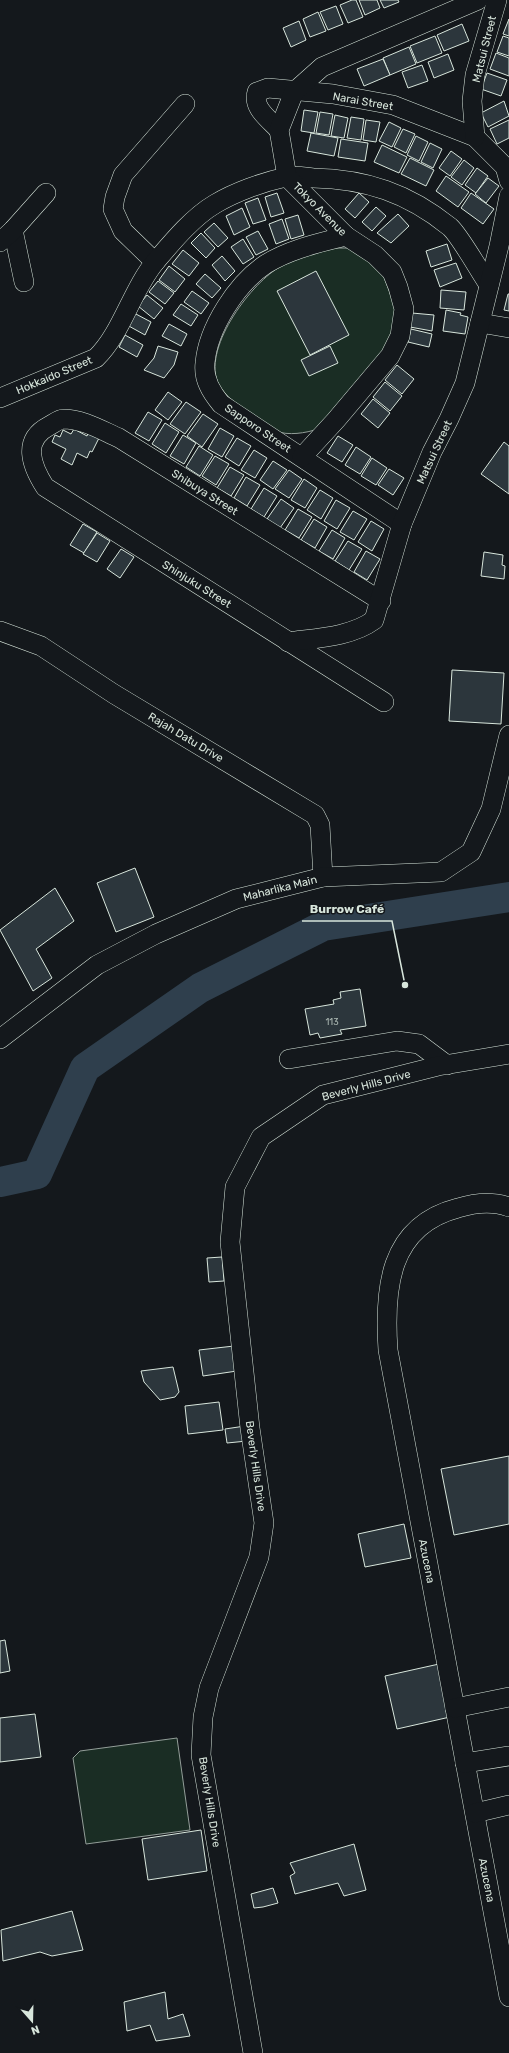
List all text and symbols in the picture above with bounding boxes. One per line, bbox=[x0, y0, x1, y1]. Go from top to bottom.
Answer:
street label: Matsui Street bbox=[470, 14, 499, 84]
street label: Narai Street bbox=[332, 90, 395, 113]
street label: Tokyo Avenue bbox=[290, 180, 349, 239]
street label: Hokkaido Street bbox=[14, 353, 95, 397]
street label: Sapporo Street bbox=[222, 401, 294, 456]
street label: Matsui Street bbox=[414, 418, 455, 486]
street label: Shibuya Street bbox=[169, 467, 241, 518]
street label: Shinjuku Street bbox=[160, 558, 234, 611]
street label: Rajah Datu Drive bbox=[146, 710, 226, 765]
street label: Maharlika Main bbox=[242, 873, 318, 904]
callout: Burrow Café bbox=[302, 897, 392, 921]
text: Burrow Café bbox=[310, 902, 384, 916]
house number: 113 bbox=[325, 1017, 339, 1027]
street label: Beverly Hills Drive bbox=[320, 1067, 412, 1104]
street label: Beverly Hills Drive bbox=[243, 1420, 268, 1512]
street label: Azucena bbox=[416, 1538, 437, 1584]
street label: Beverly Hills Drive bbox=[196, 1756, 223, 1848]
street label: Azucena bbox=[476, 1857, 497, 1903]
north arrow bbox=[12, 2001, 52, 2041]
text: N bbox=[29, 2022, 41, 2037]

